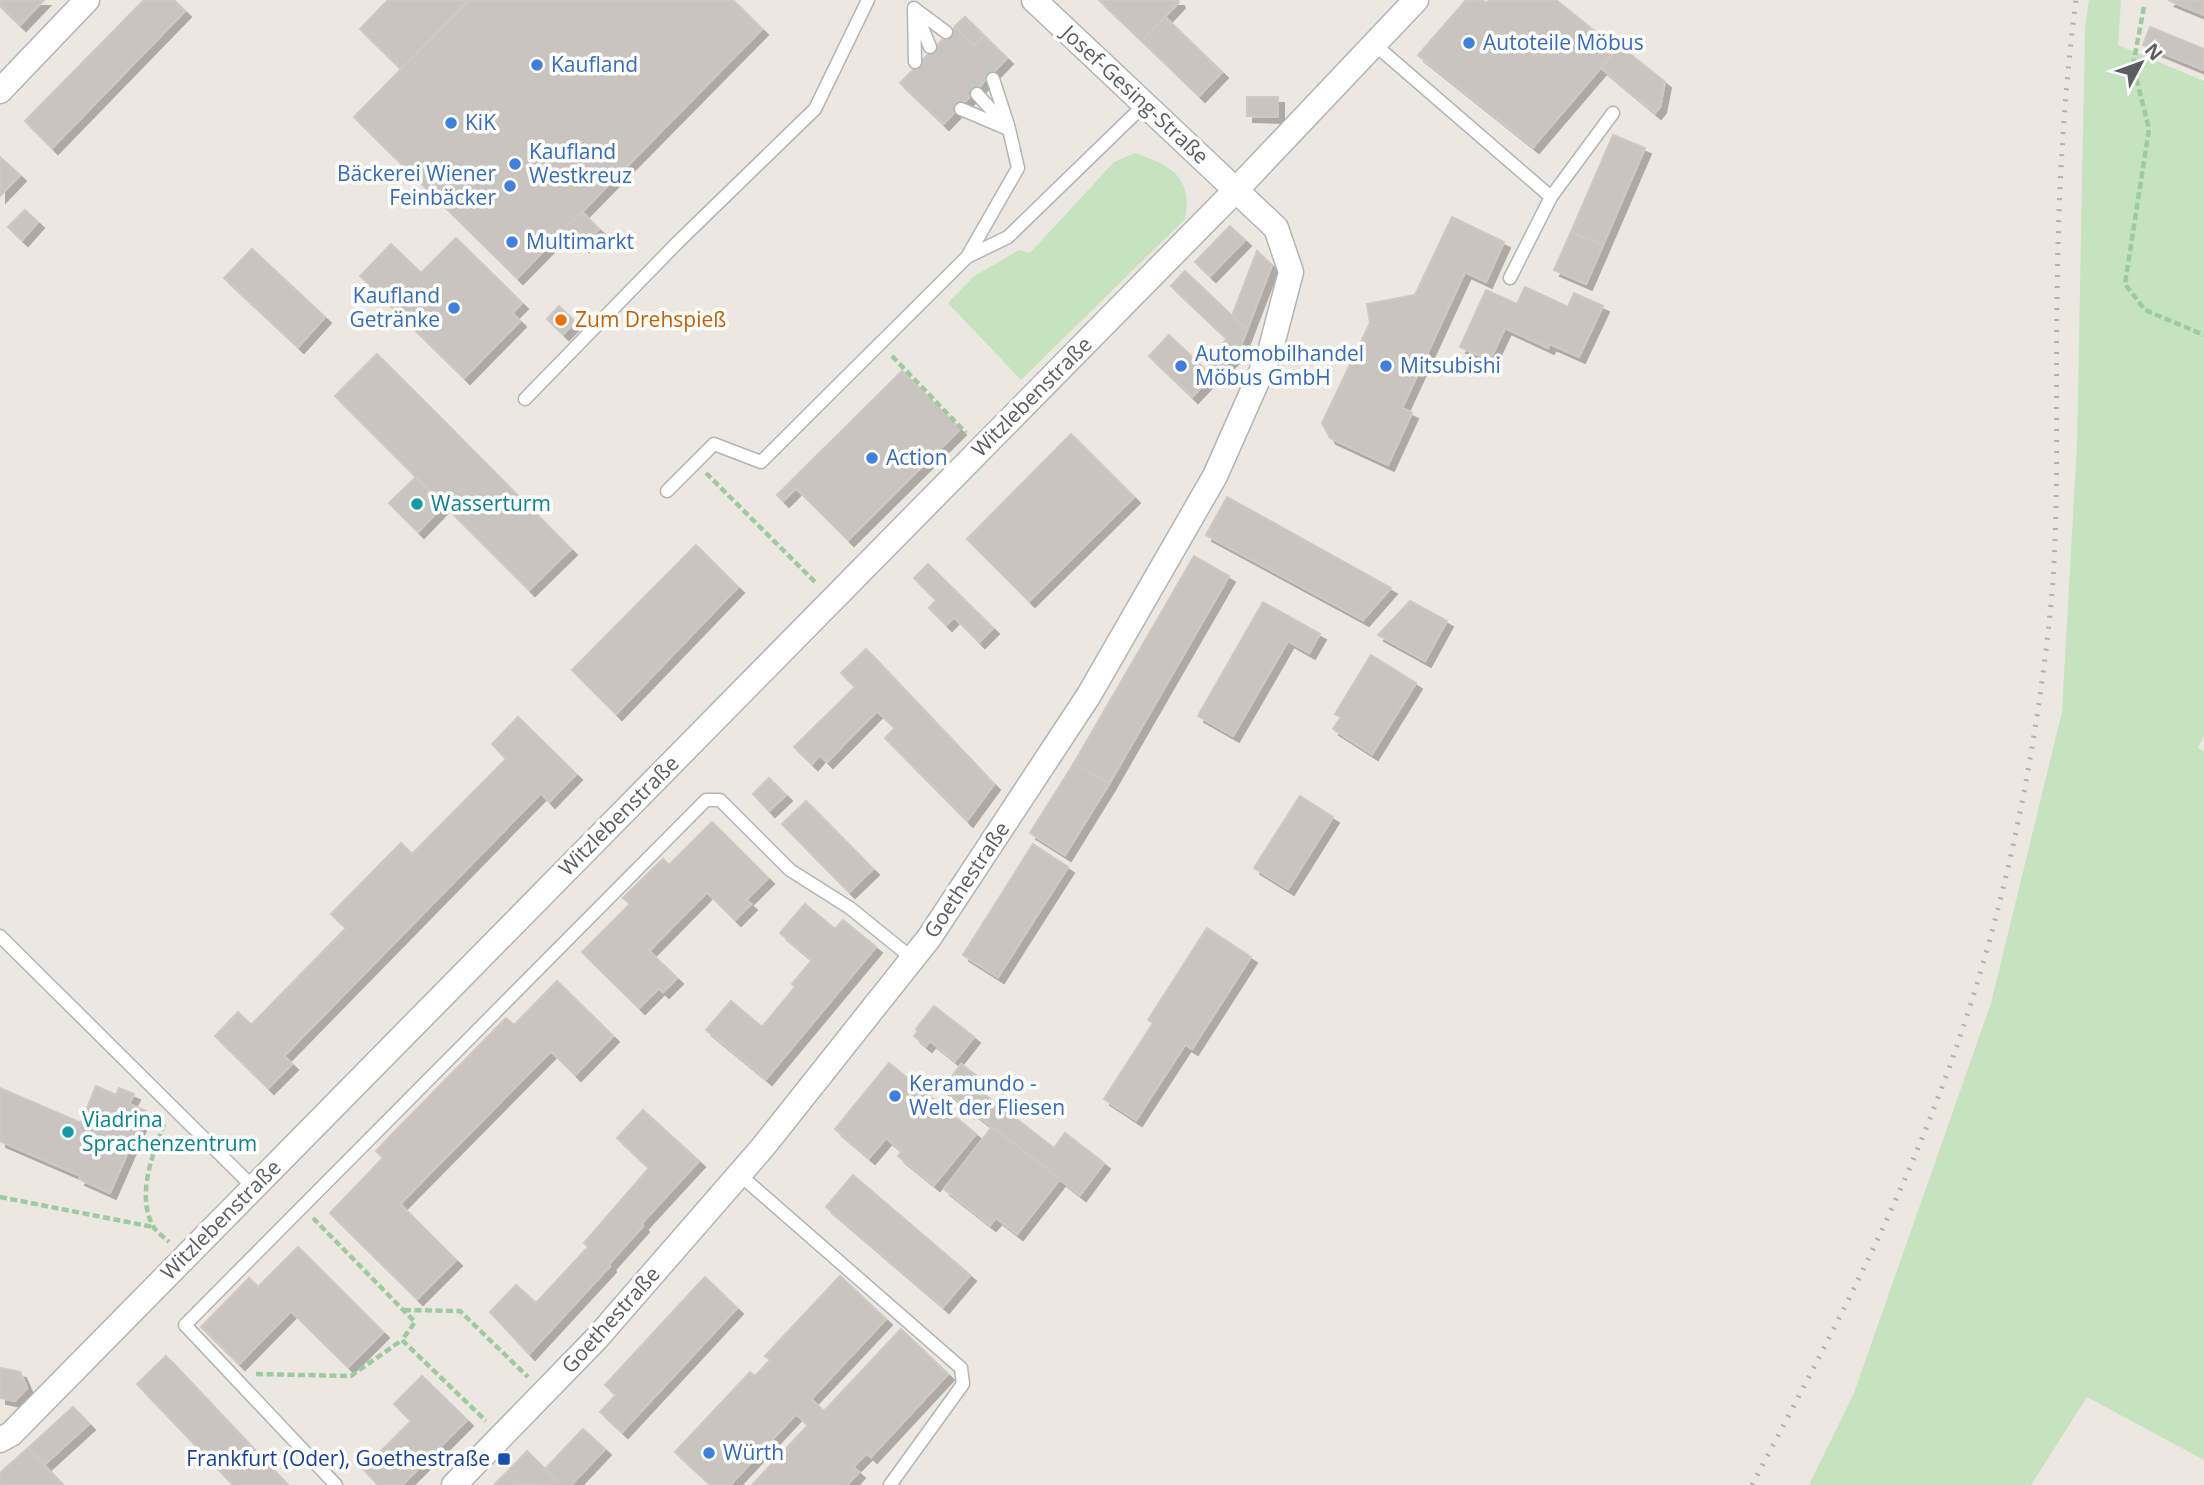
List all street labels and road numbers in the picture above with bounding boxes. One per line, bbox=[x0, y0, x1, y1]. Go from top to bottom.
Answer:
street label: Josef-Gesing-Straße bbox=[1055, 17, 1215, 170]
street label: Witzlebenstraße bbox=[965, 330, 1097, 462]
street label: Witzlebenstraße bbox=[552, 749, 684, 881]
street label: Goethestraße bbox=[917, 816, 1015, 943]
street label: Witzlebenstraße bbox=[154, 1153, 286, 1285]
street label: Goethestraße bbox=[555, 1260, 666, 1379]

